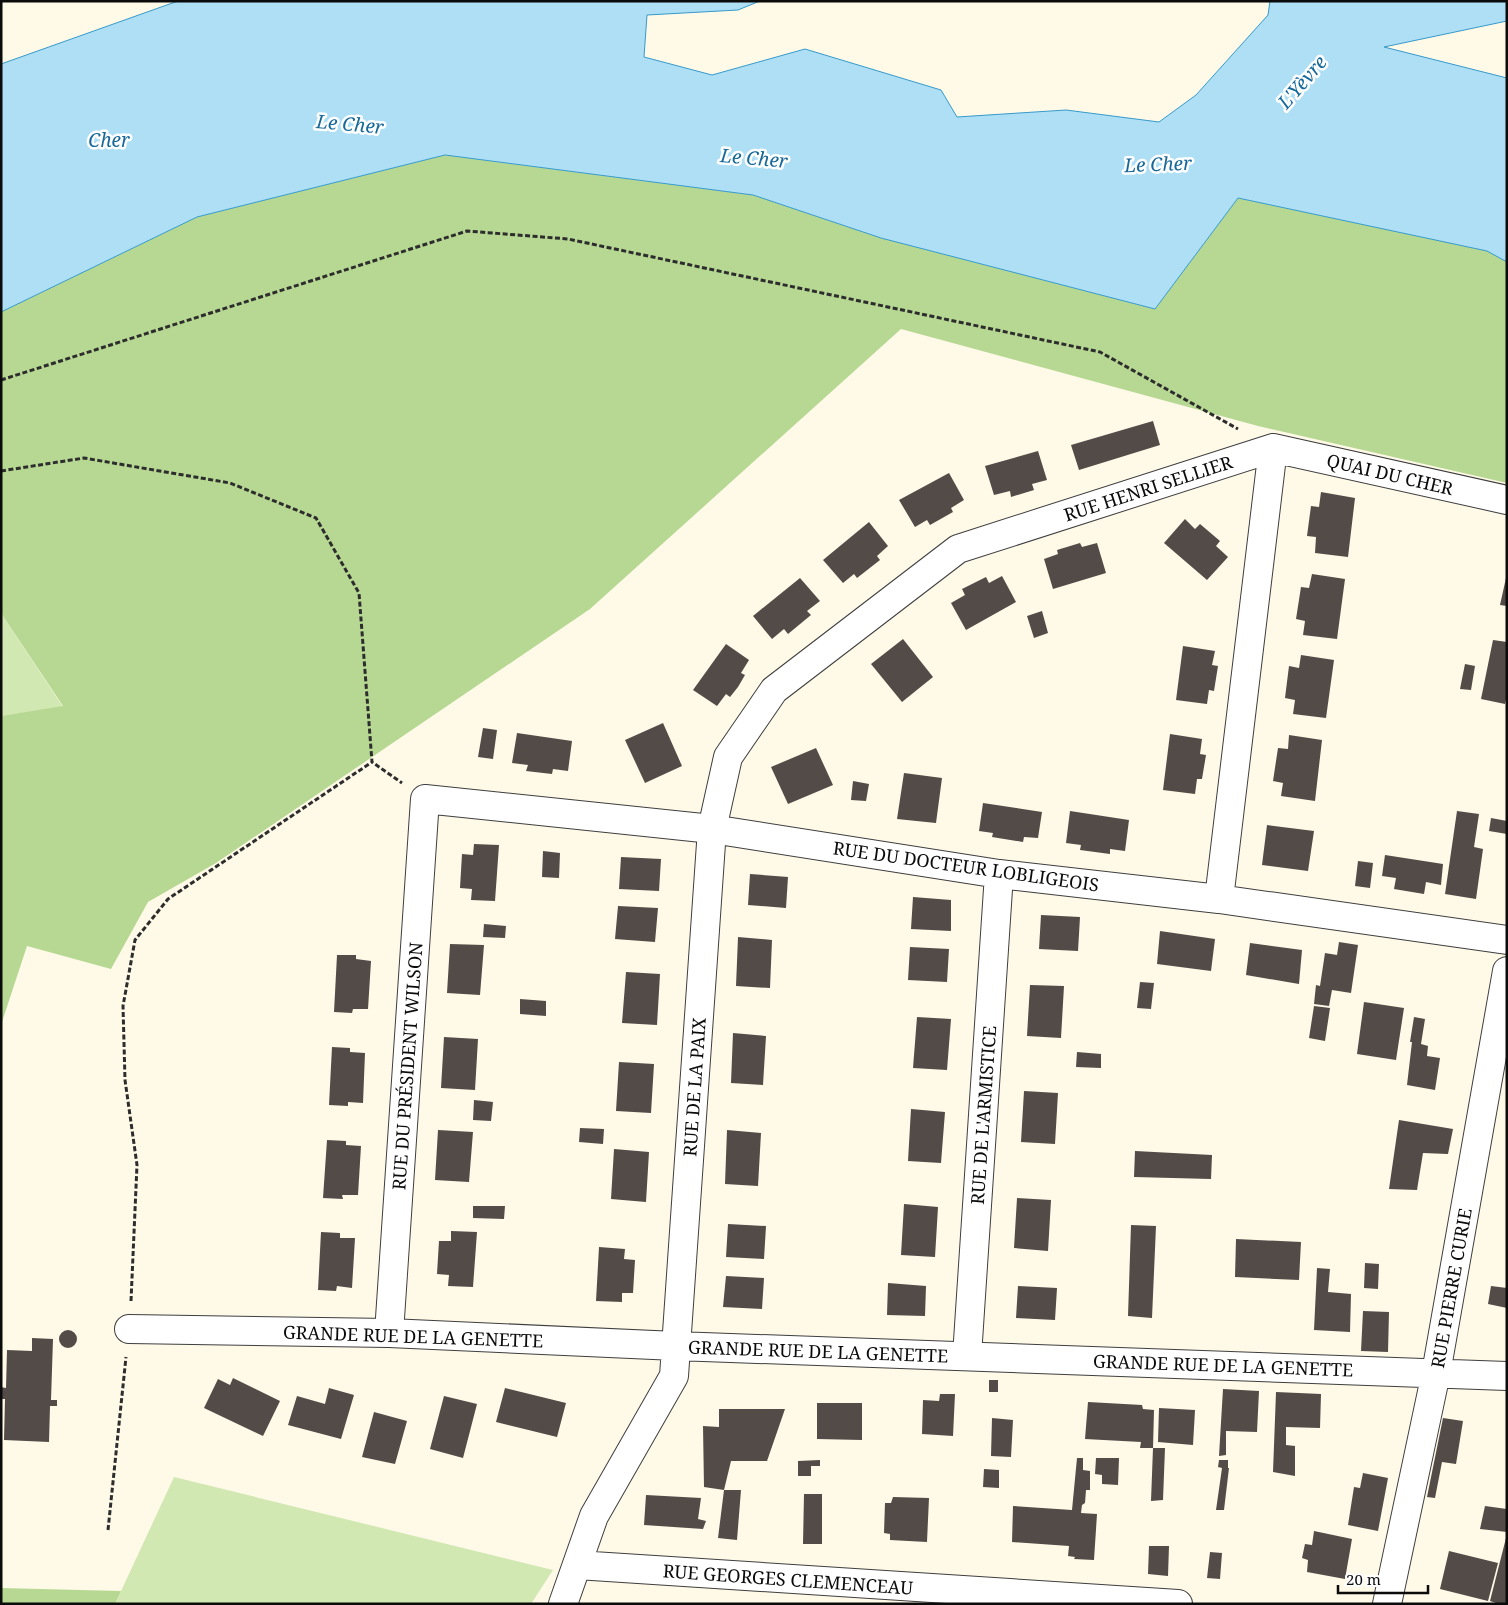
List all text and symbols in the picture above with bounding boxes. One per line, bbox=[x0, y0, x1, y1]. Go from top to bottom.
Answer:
water label: L'Yèvre bbox=[1271, 50, 1332, 115]
water label: Le Cher bbox=[314, 108, 385, 140]
water label: Cher bbox=[88, 127, 130, 153]
water label: Le Cher bbox=[718, 142, 789, 174]
water label: Le Cher bbox=[1123, 150, 1192, 178]
street label: QUAI DU CHER bbox=[1324, 448, 1456, 500]
street label: RUE HENRI SELLIER bbox=[1061, 449, 1235, 527]
street label: RUE DU DOCTEUR LOBLIGEOIS bbox=[832, 835, 1100, 897]
street label: RUE DU PRÉSIDENT WILSON bbox=[386, 941, 428, 1191]
street label: RUE DE LA PAIX bbox=[677, 1017, 711, 1157]
street label: RUE DE L'ARMISTICE bbox=[965, 1025, 1001, 1205]
street label: RUE PIERRE CURIE bbox=[1425, 1206, 1477, 1370]
street label: GRANDE RUE DE LA GENETTE bbox=[282, 1319, 544, 1353]
street label: GRANDE RUE DE LA GENETTE bbox=[687, 1334, 949, 1368]
street label: GRANDE RUE DE LA GENETTE bbox=[1092, 1348, 1354, 1382]
street label: RUE GEORGES CLEMENCEAU bbox=[662, 1558, 914, 1600]
scale bar bbox=[1338, 1562, 1428, 1594]
text: 20 m bbox=[1346, 1569, 1381, 1589]

